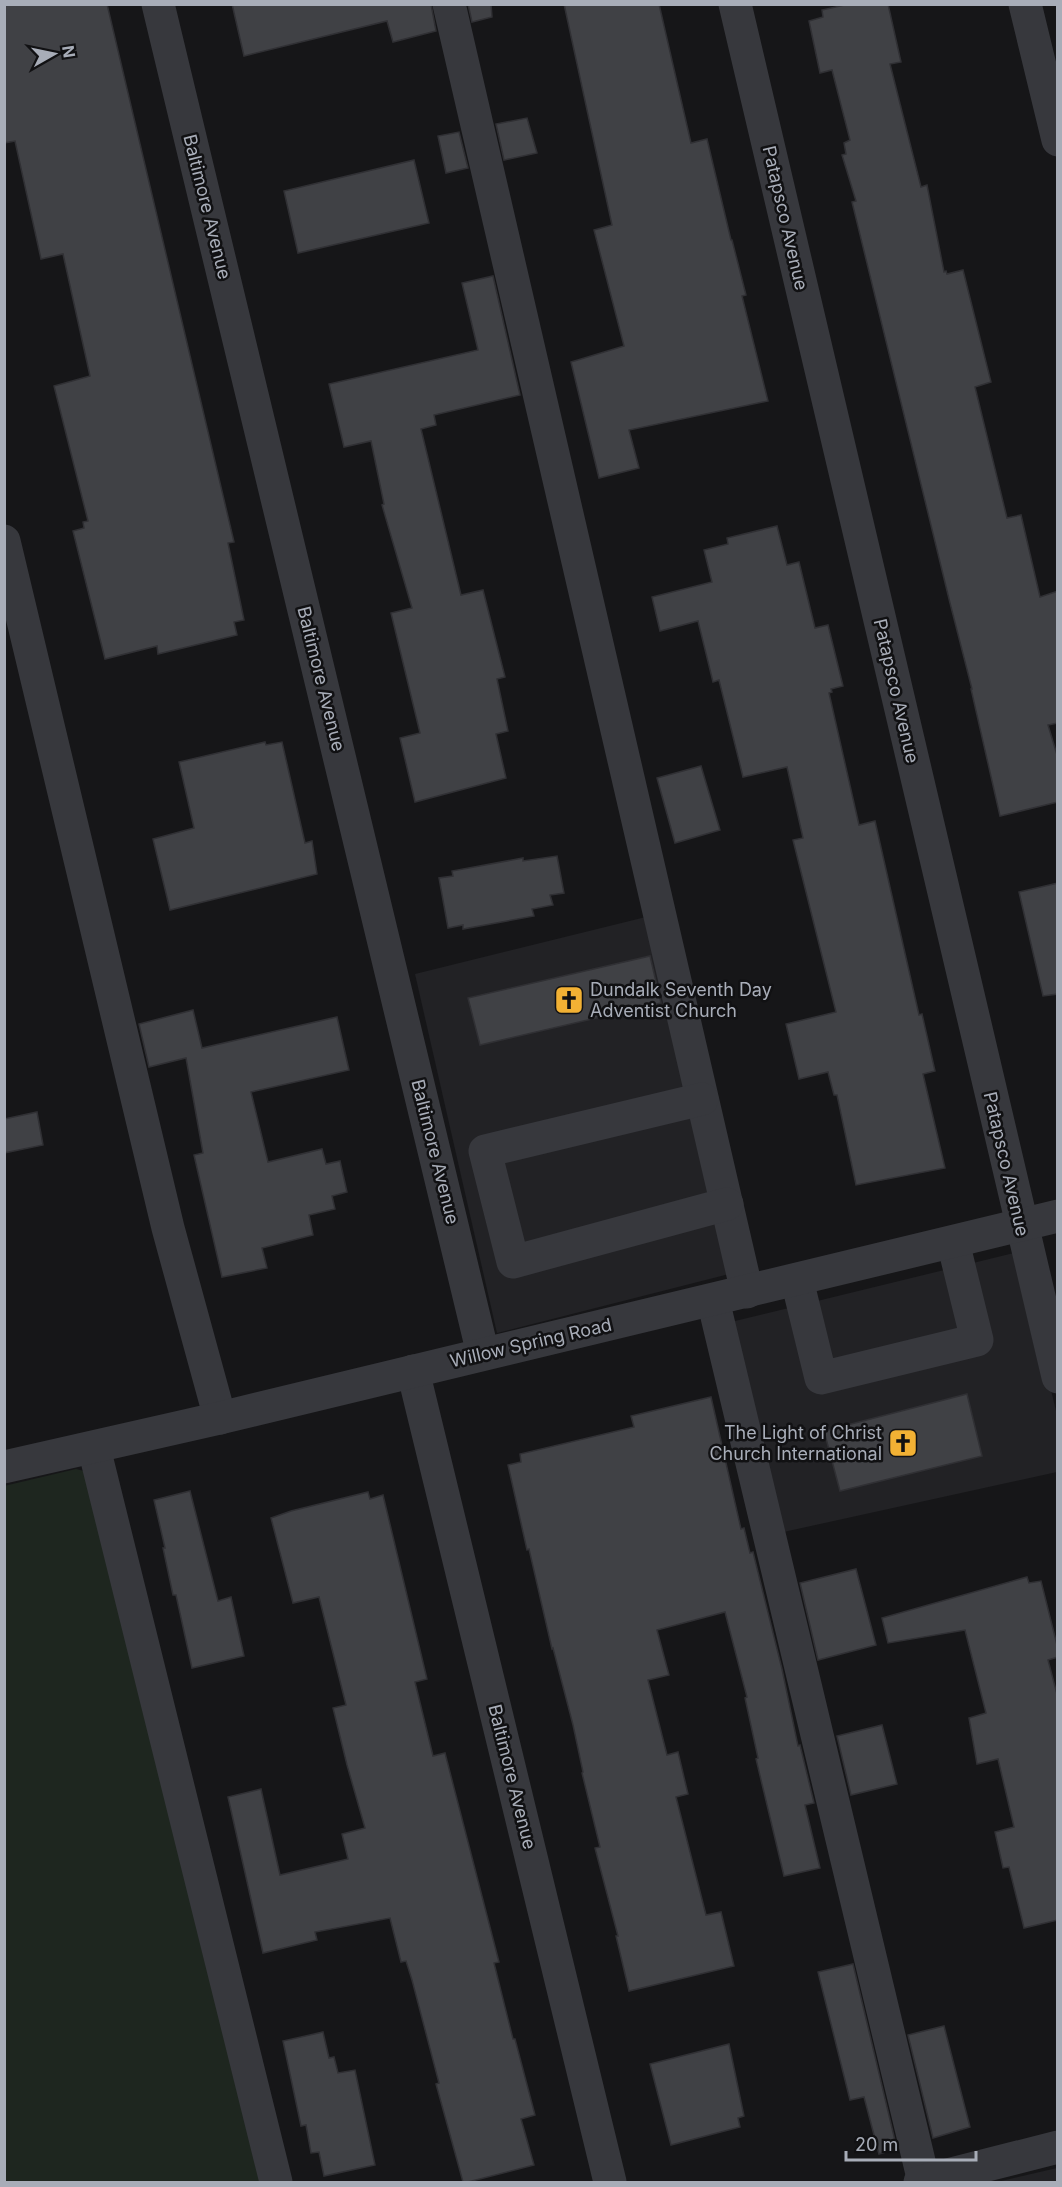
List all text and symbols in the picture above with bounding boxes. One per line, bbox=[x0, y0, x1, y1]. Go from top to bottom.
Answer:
north arrow bbox=[24, 24, 84, 84]
text: N bbox=[58, 44, 80, 59]
street label: Baltimore Avenue bbox=[179, 132, 236, 282]
street label: Patapsco Avenue bbox=[759, 144, 812, 292]
street label: Baltimore Avenue bbox=[293, 604, 350, 754]
street label: Patapsco Avenue bbox=[870, 617, 923, 765]
place label: Dundalk Seventh Day Adventist Church bbox=[590, 979, 772, 1021]
church icon: Dundalk Seventh Day Adventist Church bbox=[553, 984, 585, 1016]
street label: Baltimore Avenue bbox=[407, 1077, 464, 1227]
street label: Patapsco Avenue bbox=[980, 1090, 1033, 1238]
street label: Willow Spring Road bbox=[448, 1314, 614, 1371]
place label: The Light of Christ Church International bbox=[709, 1422, 882, 1464]
church icon: The Light of Christ Church International bbox=[887, 1427, 919, 1459]
street label: Baltimore Avenue bbox=[484, 1702, 541, 1852]
scale bar bbox=[846, 2124, 976, 2162]
text: 20 m bbox=[855, 2134, 898, 2155]

